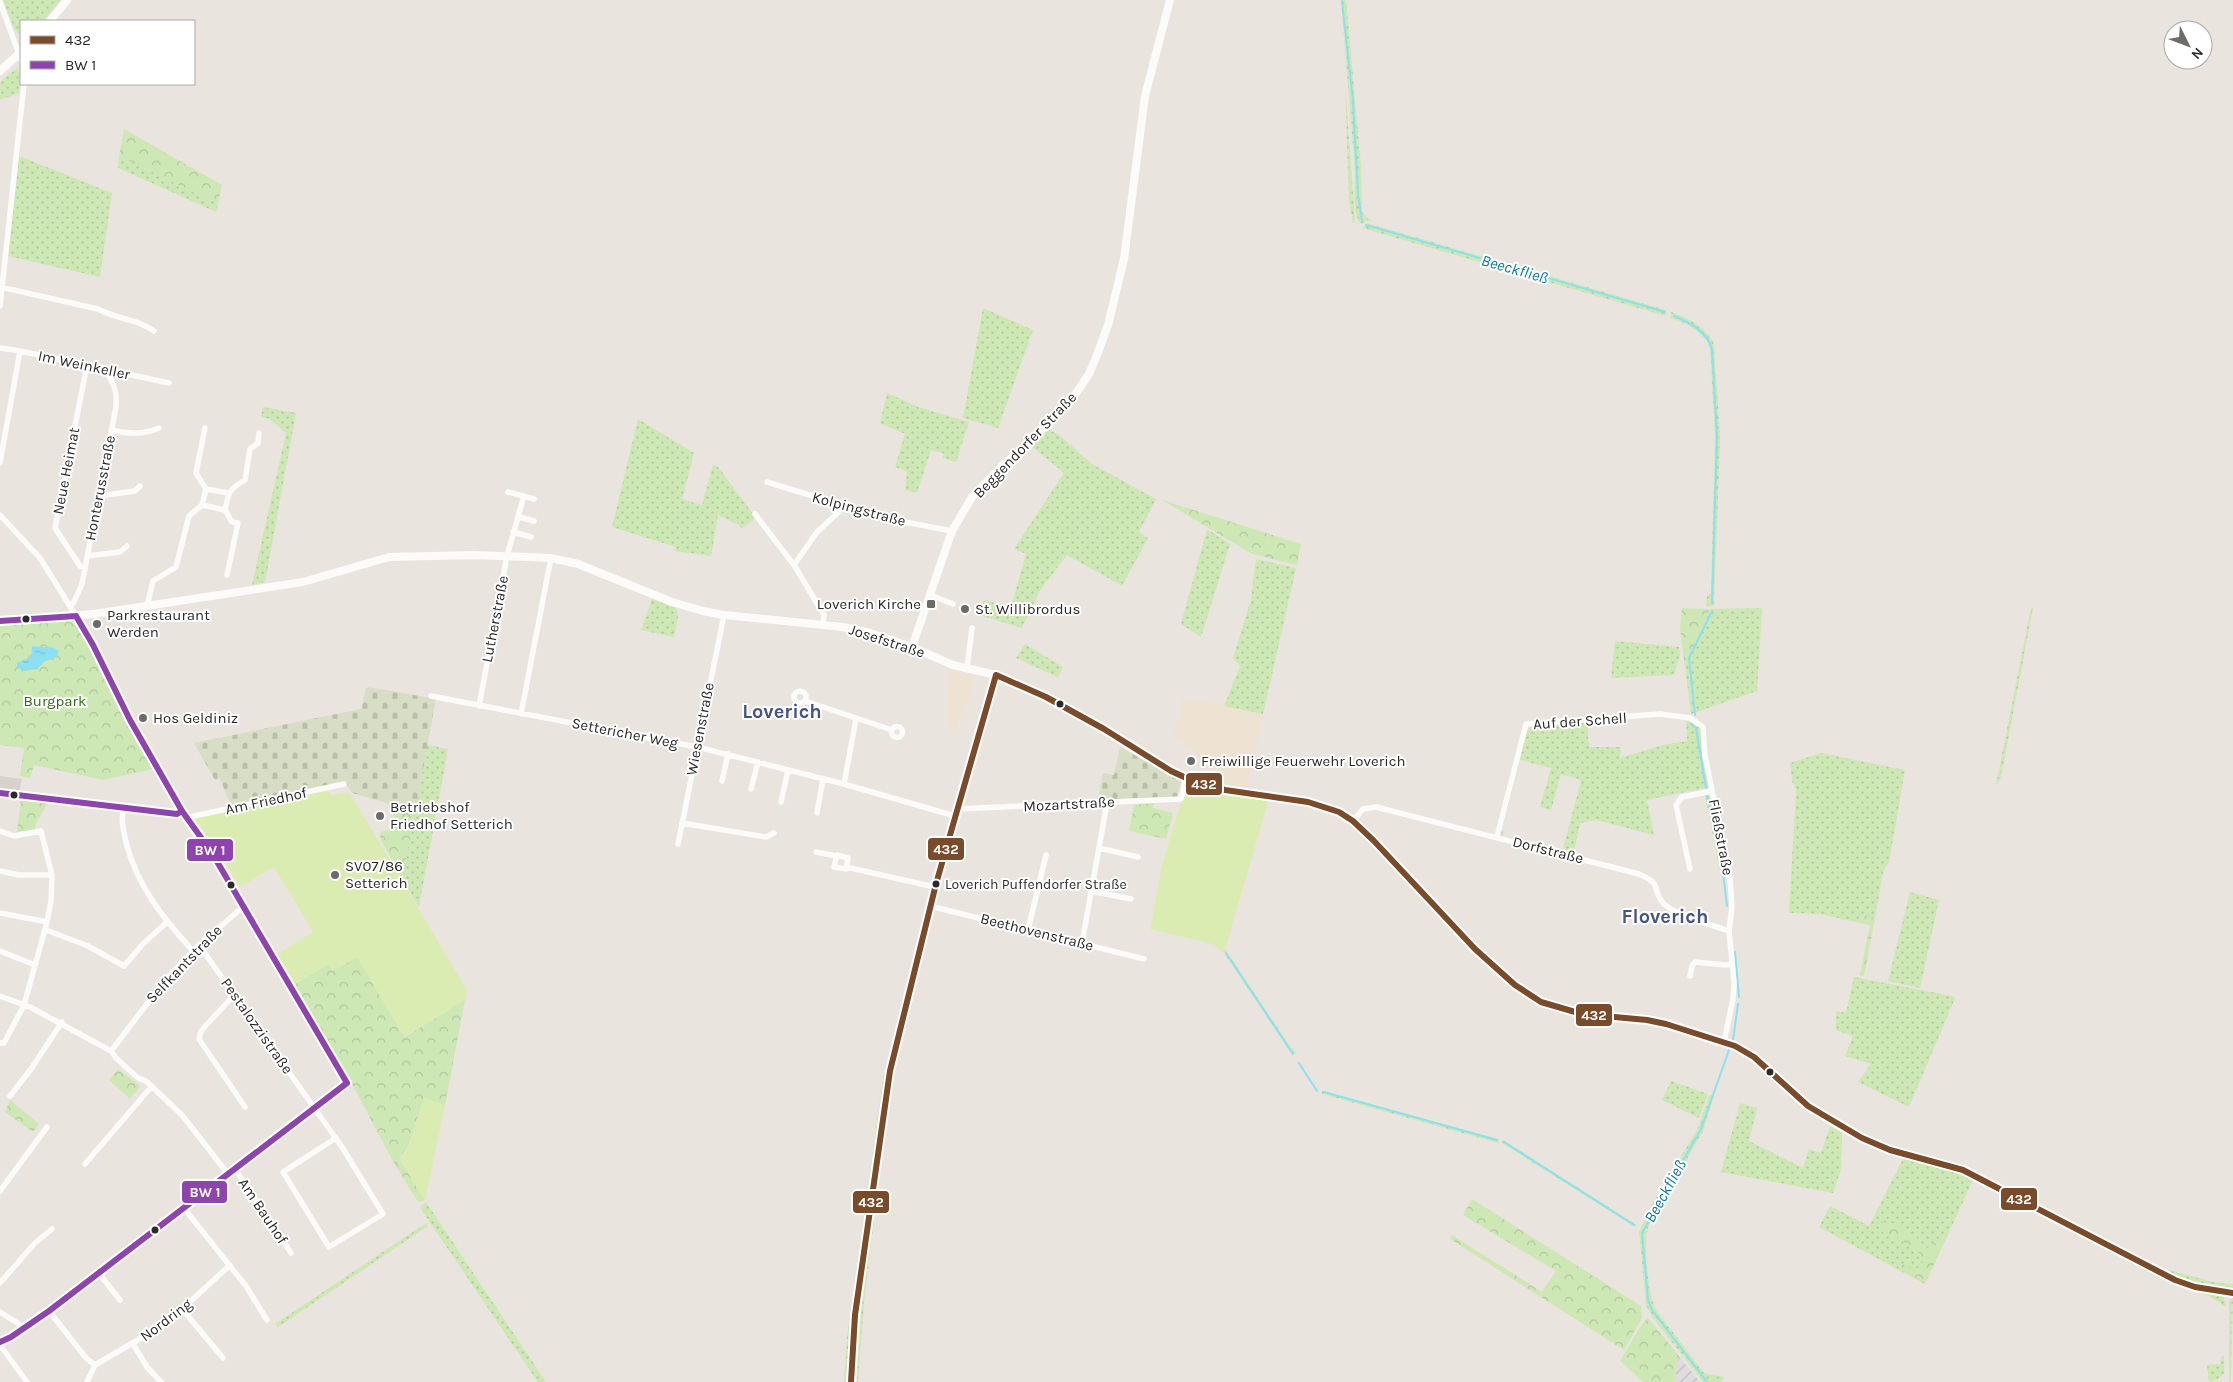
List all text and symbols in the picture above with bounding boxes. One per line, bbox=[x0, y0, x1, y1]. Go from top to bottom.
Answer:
legend bbox=[20, 20, 195, 85]
north arrow bbox=[2163, 20, 2213, 70]
text: 432 bbox=[65, 31, 91, 49]
text: N bbox=[2188, 44, 2207, 63]
text: BW 1 bbox=[65, 56, 96, 74]
water label: Beeckfließ bbox=[1479, 250, 1551, 288]
street label: Im Weinkeller bbox=[36, 346, 132, 384]
street label: Beggendorfer Straße bbox=[970, 388, 1080, 502]
street label: Neue Heimat bbox=[49, 426, 83, 516]
street label: Honterusstraße bbox=[81, 434, 119, 542]
street label: Kolpingstraße bbox=[810, 488, 908, 530]
street label: Lutherstraße bbox=[478, 574, 512, 664]
place label: Loverich Kirche bbox=[817, 595, 921, 613]
marker: Loverich Kirche bbox=[925, 598, 937, 610]
place label: St. Willibrordus bbox=[975, 600, 1080, 618]
marker: St. Willibrordus bbox=[959, 603, 971, 615]
place label: Parkrestaurant Werden bbox=[107, 606, 210, 641]
unlabelled marker bbox=[21, 614, 31, 624]
marker: Parkrestaurant Werden bbox=[91, 618, 103, 630]
street label: Josefstraße bbox=[847, 620, 927, 662]
street label: Wiesenstraße bbox=[682, 681, 718, 777]
park label: Burgpark bbox=[24, 692, 86, 710]
unlabelled marker bbox=[1055, 699, 1065, 709]
district label: Loverich bbox=[742, 700, 822, 723]
place label: Hos Geldiniz bbox=[153, 709, 238, 727]
street label: Auf der Schell bbox=[1533, 709, 1627, 733]
marker: Hos Geldiniz bbox=[137, 712, 149, 724]
street label: Settericher Weg bbox=[570, 714, 680, 752]
place label: Freiwillige Feuerwehr Loverich bbox=[1201, 752, 1406, 770]
marker: Freiwillige Feuerwehr Loverich bbox=[1185, 755, 1197, 767]
line badge: 432 bbox=[1185, 772, 1223, 796]
text: 432 bbox=[1191, 776, 1217, 793]
street label: Am Friedhof bbox=[224, 783, 309, 818]
unlabelled marker bbox=[9, 790, 19, 800]
street label: Mozartstraße bbox=[1023, 793, 1115, 815]
street label: Fließstraße bbox=[1705, 797, 1737, 877]
place label: Betriebshof Friedhof Setterich bbox=[390, 798, 513, 833]
marker: Betriebshof Friedhof Setterich bbox=[374, 810, 386, 822]
street label: Dorfstraße bbox=[1511, 833, 1585, 867]
line badge: 432 bbox=[927, 837, 965, 861]
line badge: BW 1 bbox=[186, 838, 234, 862]
text: 432 bbox=[933, 841, 959, 858]
text: BW 1 bbox=[195, 842, 225, 859]
place label: SV07/86 Setterich bbox=[345, 857, 407, 892]
marker: SV07/86 Setterich bbox=[329, 869, 341, 881]
place label: Loverich Puffendorfer Straße bbox=[945, 876, 1127, 893]
marker: Loverich Puffendorfer Straße bbox=[931, 879, 941, 889]
unlabelled marker bbox=[226, 880, 236, 890]
district label: Floverich bbox=[1622, 905, 1708, 928]
street label: Beethovenstraße bbox=[979, 909, 1095, 955]
street label: Selfkantstraße bbox=[142, 921, 226, 1007]
street label: Pestalozzistraße bbox=[217, 975, 297, 1077]
line badge: 432 bbox=[1575, 1003, 1613, 1027]
text: 432 bbox=[1581, 1007, 1607, 1024]
unlabelled marker bbox=[1765, 1067, 1775, 1077]
water label: Beeckfließ bbox=[1640, 1156, 1690, 1226]
street label: Am Bauhof bbox=[234, 1175, 292, 1248]
line badge: BW 1 bbox=[181, 1180, 228, 1204]
text: BW 1 bbox=[190, 1184, 220, 1201]
line badge: 432 bbox=[2000, 1187, 2038, 1211]
line badge: 432 bbox=[852, 1190, 890, 1214]
text: 432 bbox=[2006, 1191, 2032, 1208]
text: 432 bbox=[858, 1194, 884, 1211]
unlabelled marker bbox=[150, 1225, 160, 1235]
street label: Nordring bbox=[137, 1294, 196, 1345]

